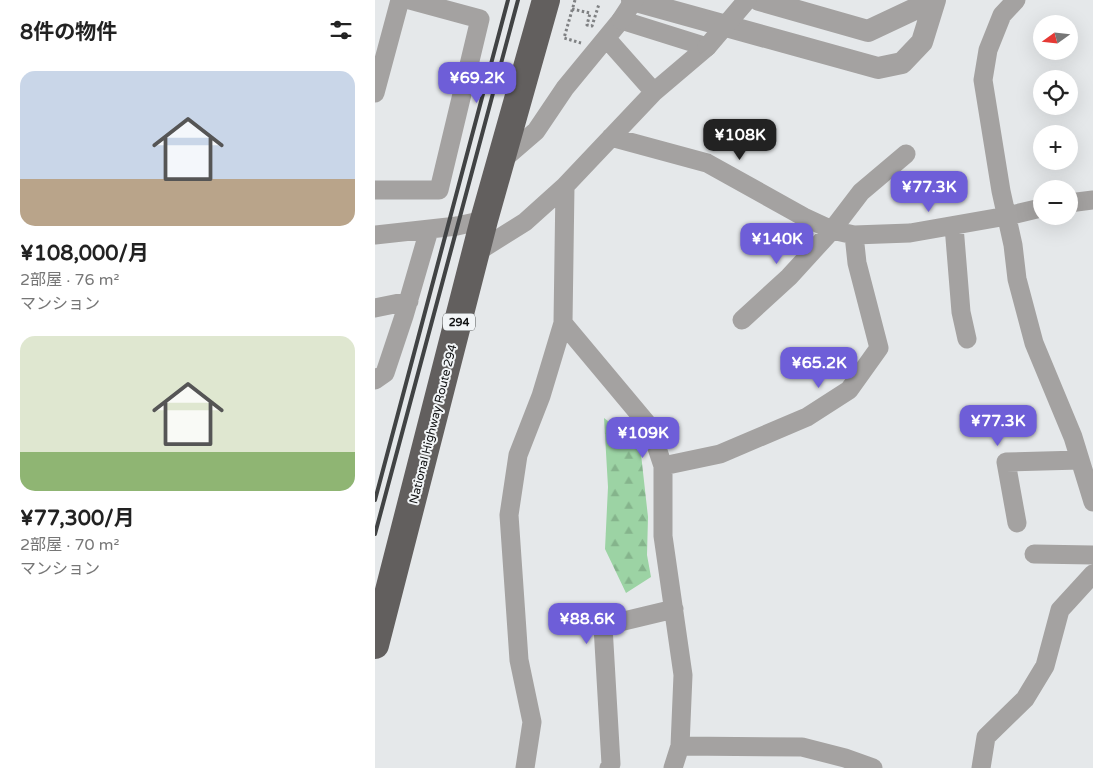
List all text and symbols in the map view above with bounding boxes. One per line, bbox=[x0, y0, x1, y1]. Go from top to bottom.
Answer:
north arrow bbox=[1033, 15, 1077, 60]
map controls bbox=[1033, 15, 1078, 225]
icon: filters bbox=[327, 16, 355, 44]
text: 8件の物件 bbox=[20, 20, 117, 45]
pin: ¥69.2K bbox=[436, 62, 518, 104]
text: ¥69.2K bbox=[449, 68, 505, 88]
button: locate bbox=[1033, 70, 1078, 115]
icon: home bbox=[143, 104, 233, 194]
pin: ¥108K bbox=[705, 119, 775, 161]
text: ¥108K bbox=[714, 125, 766, 145]
button: + bbox=[1033, 125, 1078, 170]
pin: ¥77.3K bbox=[888, 170, 970, 213]
text: ¥77.3K bbox=[902, 177, 956, 197]
button: − bbox=[1033, 180, 1078, 225]
pin: ¥140K bbox=[742, 222, 812, 265]
text: ¥140K bbox=[751, 229, 803, 249]
text: ¥108,000/月 bbox=[20, 241, 149, 266]
text: 2部屋 · 76 m² bbox=[20, 270, 119, 290]
text: マンション bbox=[20, 294, 100, 314]
road number: 294 bbox=[443, 314, 475, 331]
street label: National Highway Route 294 bbox=[406, 342, 460, 505]
pin: ¥65.2K bbox=[778, 346, 860, 389]
text: ¥65.2K bbox=[791, 353, 847, 373]
icon: home bbox=[143, 369, 233, 459]
pin: ¥77.3K bbox=[957, 404, 1039, 447]
text: ¥77.3K bbox=[971, 411, 1025, 431]
pin: ¥109K bbox=[608, 416, 678, 459]
text: ¥109K bbox=[617, 423, 669, 443]
text: ¥77,300/月 bbox=[20, 506, 134, 531]
text: 2部屋 · 70 m² bbox=[20, 535, 119, 555]
text: マンション bbox=[20, 559, 100, 579]
pin: ¥88.6K bbox=[546, 602, 628, 645]
text: ¥88.6K bbox=[559, 609, 615, 629]

